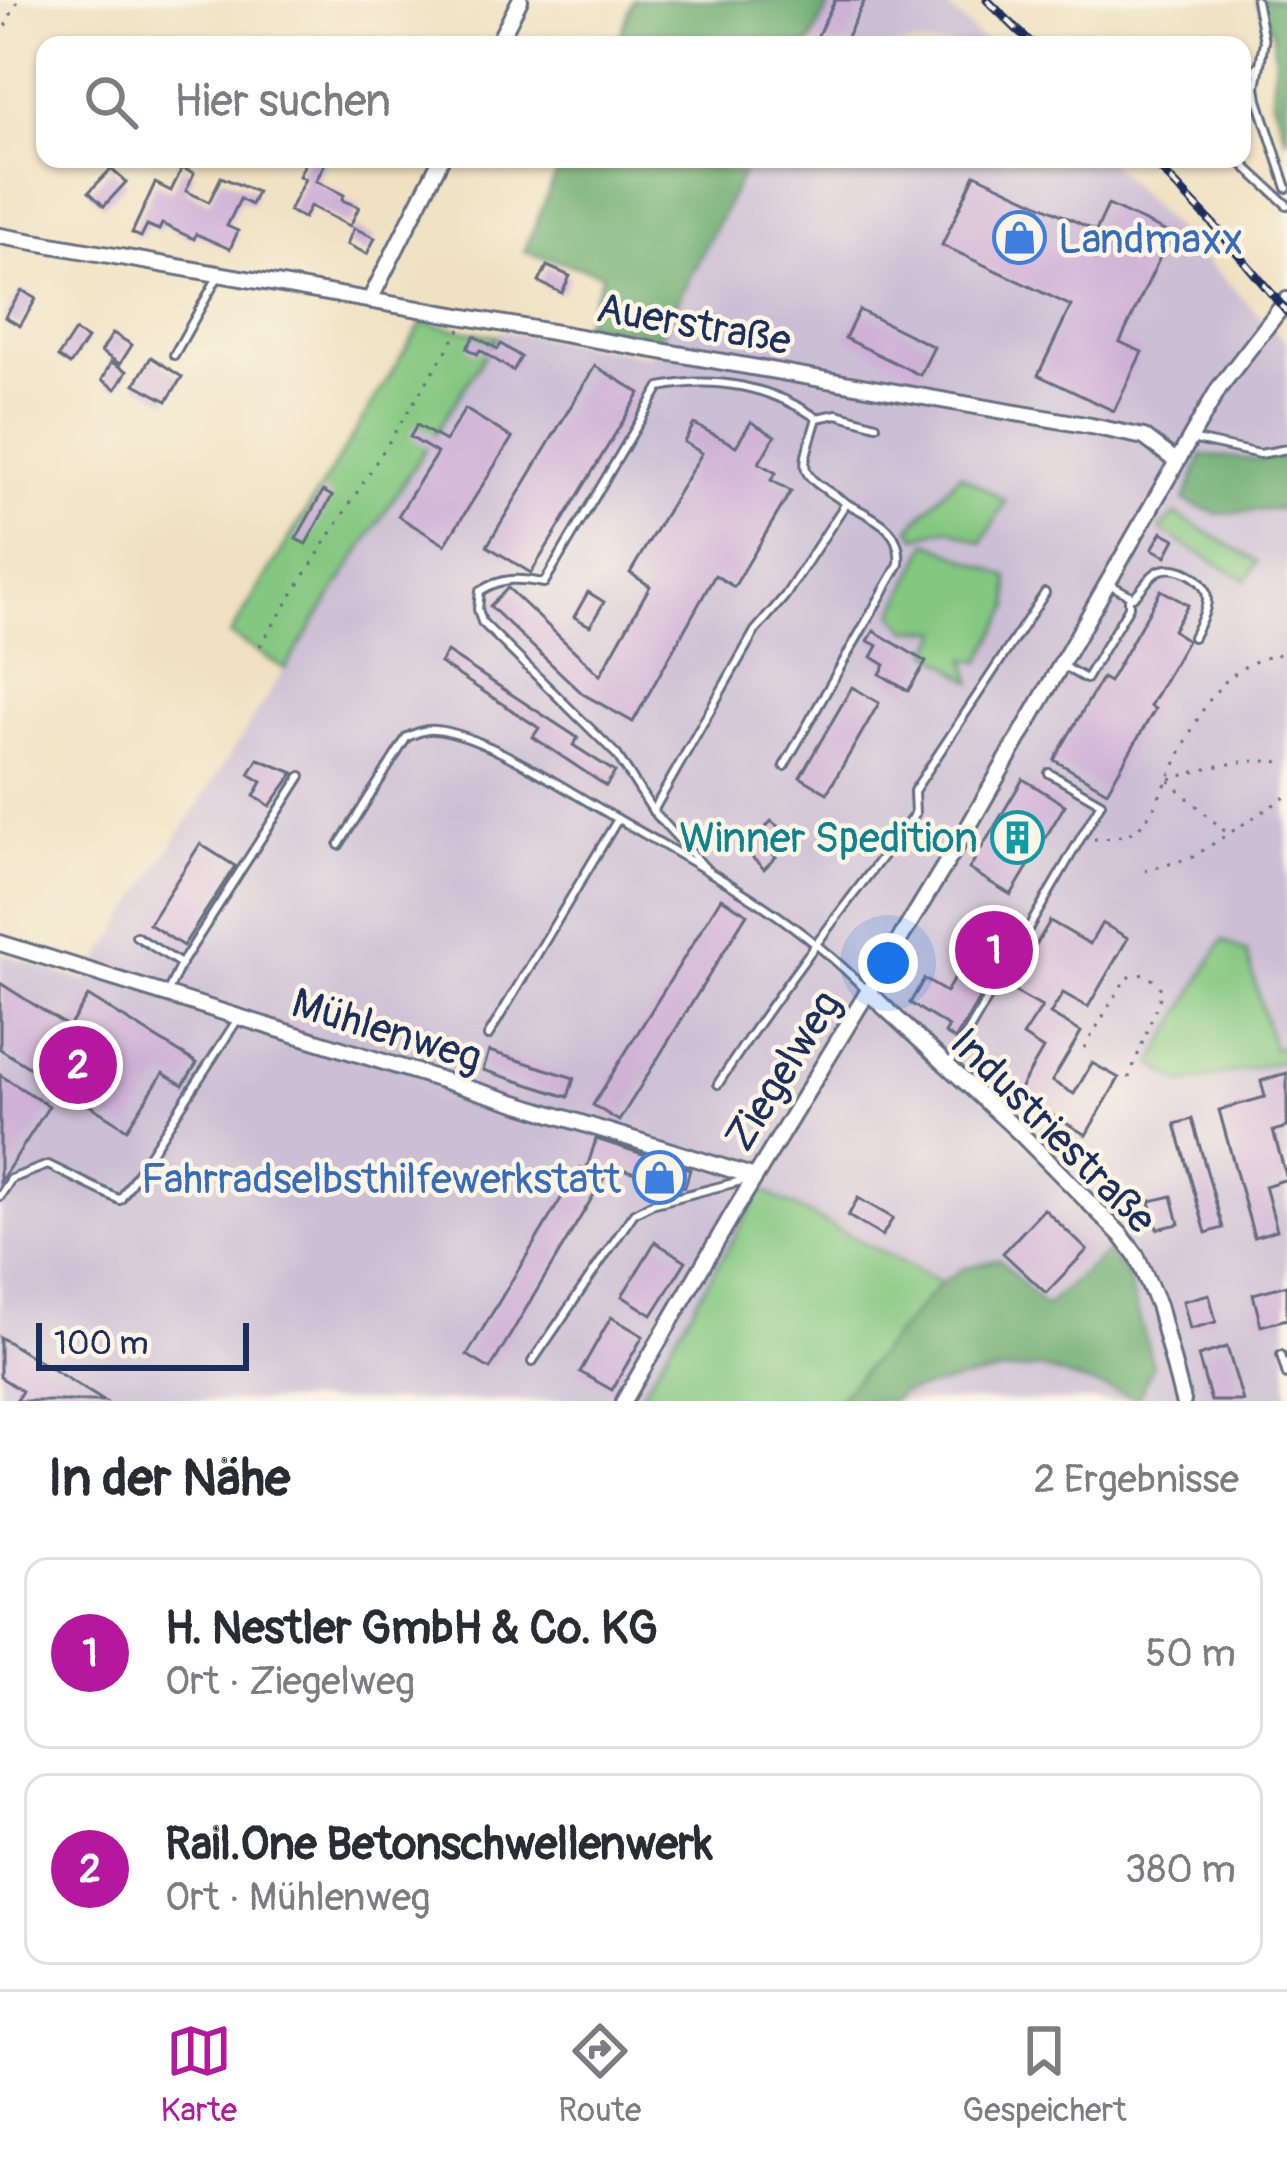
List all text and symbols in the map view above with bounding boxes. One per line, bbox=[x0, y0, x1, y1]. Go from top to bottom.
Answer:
search box bbox=[36, 36, 1251, 168]
icon: search bbox=[78, 69, 144, 135]
text: Hier suchen bbox=[174, 74, 391, 130]
shop icon: Landmaxx bbox=[991, 210, 1047, 266]
place label: Landmaxx bbox=[1058, 214, 1243, 266]
street label: Auerstraße bbox=[593, 282, 795, 368]
building icon: Winner Spedition bbox=[989, 809, 1045, 865]
place label: Winner Spedition bbox=[679, 813, 978, 865]
pin: 1 bbox=[955, 905, 1033, 995]
your location bbox=[858, 933, 918, 993]
street label: Mühlenweg bbox=[285, 977, 488, 1084]
street label: Ziegelweg bbox=[714, 981, 853, 1161]
street label: Industriestraße bbox=[939, 1018, 1167, 1245]
pin: 2 bbox=[39, 1020, 117, 1110]
shop icon: Fahrradselbsthilfewerkstatt bbox=[632, 1150, 688, 1206]
place label: Fahrradselbsthilfewerkstatt bbox=[141, 1154, 621, 1206]
scale bar bbox=[36, 1317, 249, 1370]
text: 100 m bbox=[54, 1323, 148, 1364]
text: In der Nähe bbox=[48, 1447, 290, 1511]
text: 2 Ergebnisse bbox=[1033, 1455, 1239, 1504]
text: H. Nestler GmbH & Co. KG bbox=[165, 1601, 658, 1657]
text: 1 bbox=[82, 1629, 98, 1678]
text: 50 m bbox=[1145, 1629, 1236, 1678]
text: Ort · Ziegelweg bbox=[165, 1657, 415, 1706]
text: Rail.One Betonschwellenwerk bbox=[165, 1817, 713, 1873]
text: 2 bbox=[79, 1845, 101, 1894]
text: 380 m bbox=[1125, 1845, 1236, 1894]
text: Ort · Mühlenweg bbox=[165, 1873, 430, 1922]
tab: Karte bbox=[161, 2018, 237, 2131]
tab: Route bbox=[558, 2018, 641, 2131]
tab: Gespeichert bbox=[962, 2018, 1126, 2131]

